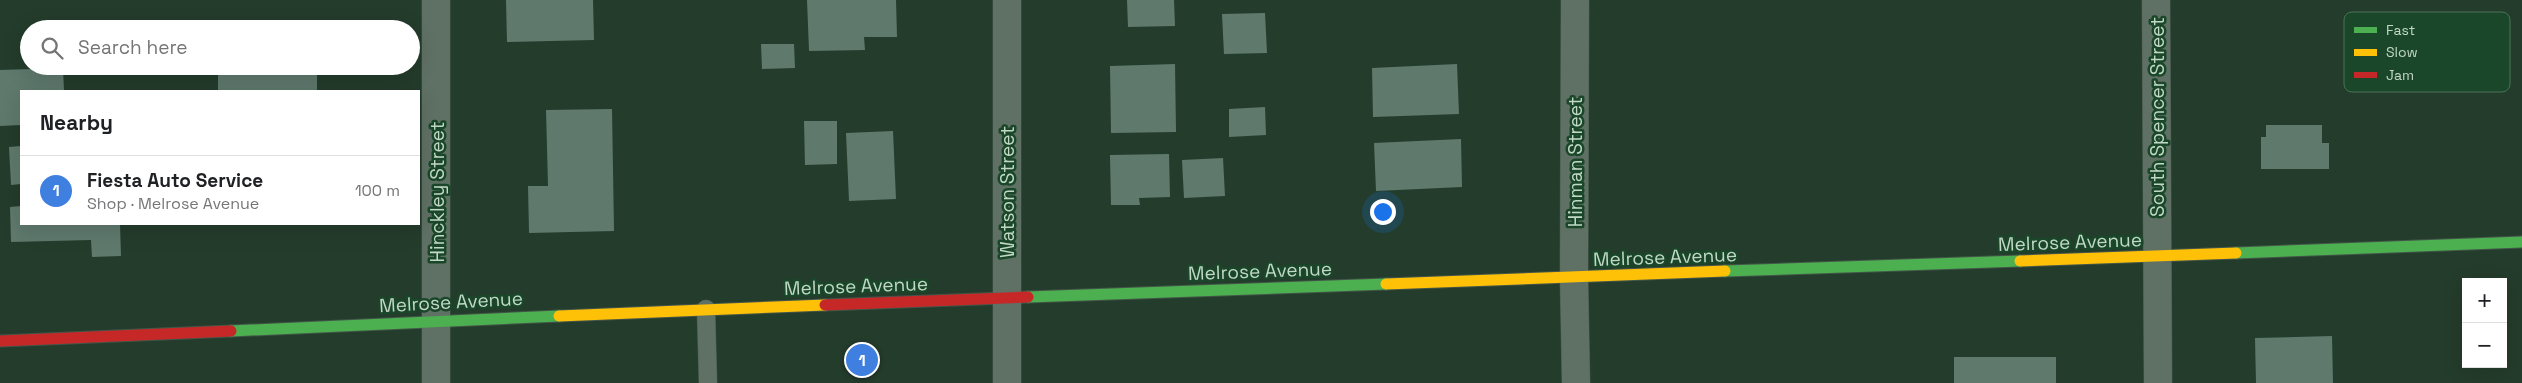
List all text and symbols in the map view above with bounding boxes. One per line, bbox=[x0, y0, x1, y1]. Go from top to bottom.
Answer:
legend bbox=[2344, 12, 2510, 92]
street label: South Spencer Street bbox=[2145, 17, 2170, 217]
search box bbox=[20, 20, 420, 75]
text: Fast bbox=[2386, 21, 2415, 39]
icon: search bbox=[38, 34, 66, 62]
text: Search here bbox=[78, 35, 188, 60]
text: Slow bbox=[2386, 43, 2418, 61]
text: Jam bbox=[2386, 66, 2414, 84]
street label: Hinman Street bbox=[1563, 97, 1588, 227]
text: Nearby bbox=[40, 109, 113, 136]
street label: Hinckley Street bbox=[425, 122, 450, 262]
street label: Watson Street bbox=[995, 126, 1020, 258]
text: Fiesta Auto Service bbox=[87, 168, 263, 193]
text: 1 bbox=[52, 180, 60, 201]
text: 100 m bbox=[355, 180, 400, 201]
text: Shop · Melrose Avenue bbox=[87, 193, 259, 214]
your location bbox=[1370, 199, 1396, 225]
street label: Melrose Avenue bbox=[1998, 227, 2142, 257]
street label: Melrose Avenue bbox=[1593, 242, 1737, 272]
street label: Melrose Avenue bbox=[1188, 256, 1332, 286]
street label: Melrose Avenue bbox=[784, 271, 928, 301]
map controls bbox=[2462, 278, 2507, 368]
button: + bbox=[2462, 278, 2507, 323]
street label: Melrose Avenue bbox=[378, 286, 524, 318]
button: − bbox=[2462, 323, 2507, 368]
pin: 1 bbox=[846, 341, 878, 379]

